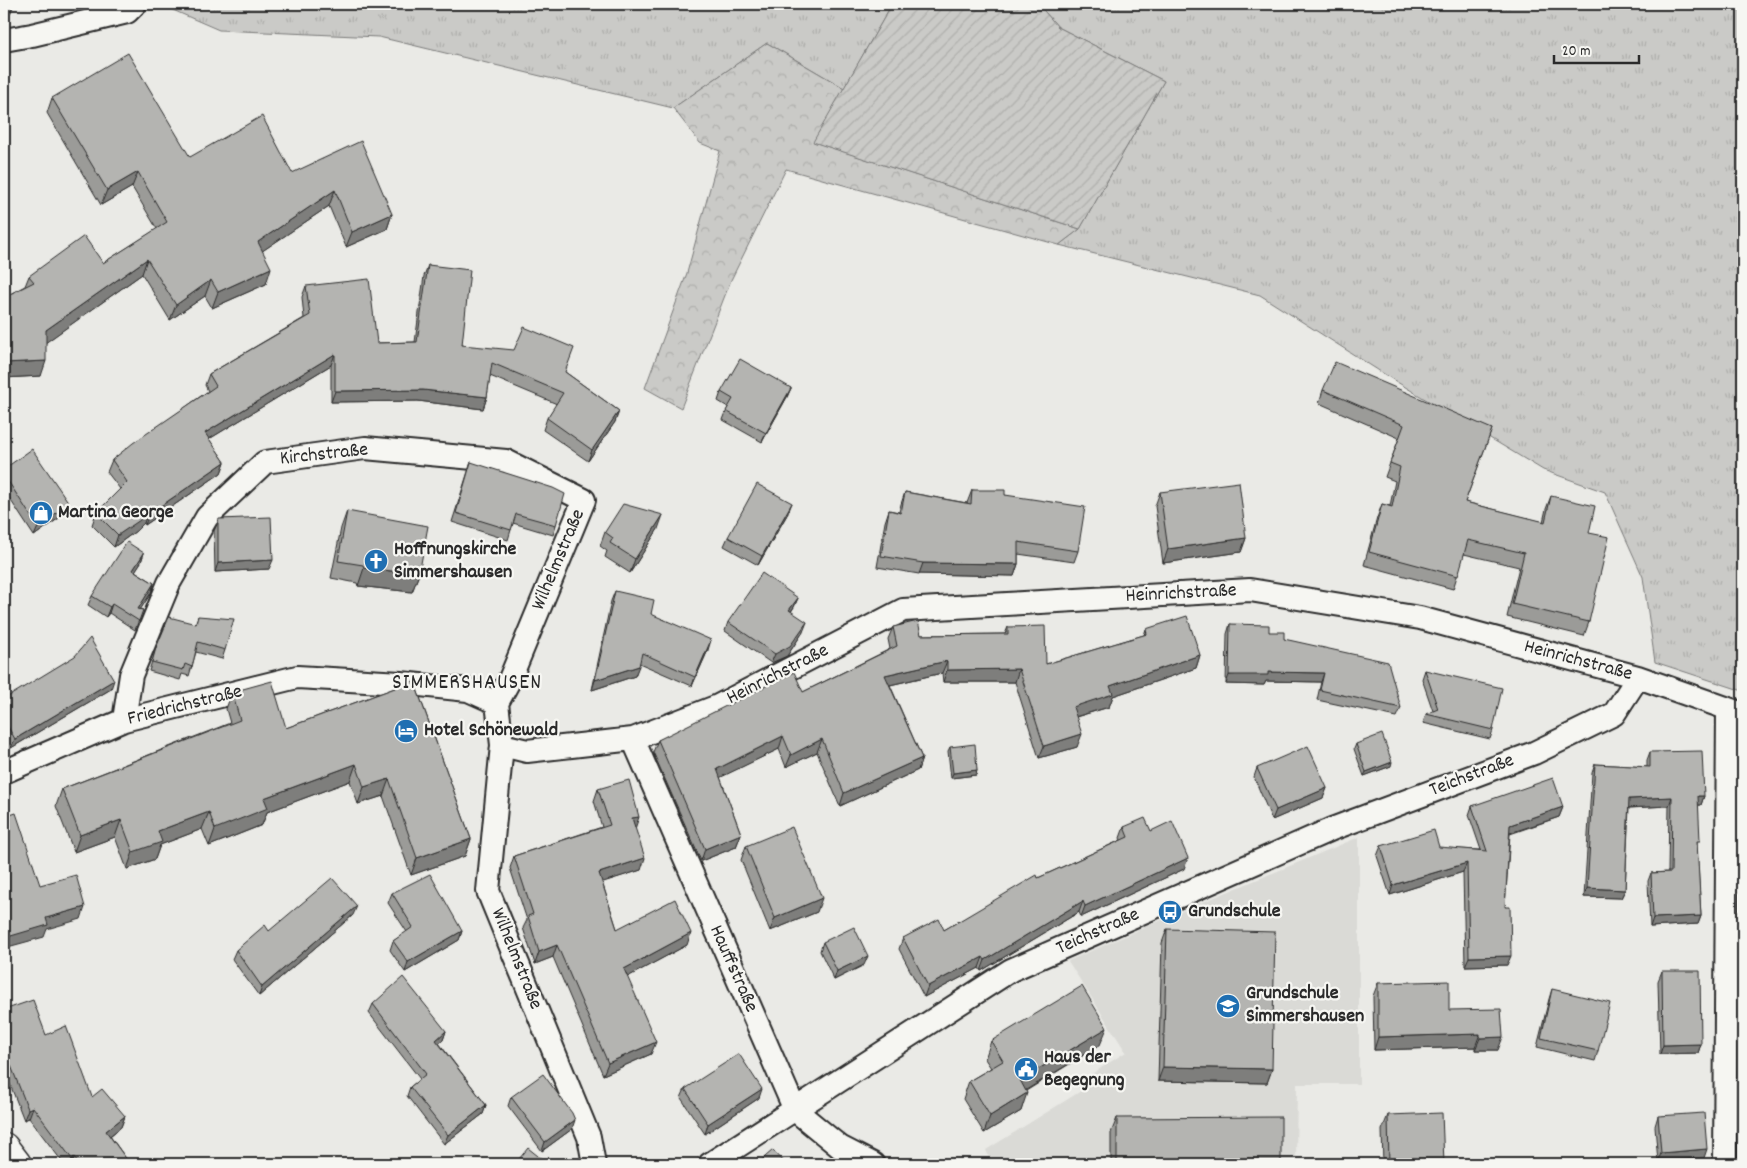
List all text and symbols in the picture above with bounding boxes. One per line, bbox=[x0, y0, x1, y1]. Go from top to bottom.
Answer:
scale bar bbox=[1554, 32, 1640, 64]
text: 20 m bbox=[1562, 41, 1590, 63]
street label: Kirchstraße bbox=[279, 436, 370, 474]
place label: Martina George bbox=[58, 499, 174, 527]
shop icon: Martina George bbox=[28, 500, 54, 526]
street label: Wilhelmstraße bbox=[525, 505, 593, 615]
place label: Hoffnungskirche Simmershausen bbox=[394, 536, 516, 587]
church icon: Hoffnungskirche Simmershausen bbox=[363, 548, 389, 574]
street label: Heinrichstraße bbox=[1125, 577, 1237, 611]
street label: Heinrichstraße bbox=[1521, 633, 1635, 689]
street label: Heinrichstraße bbox=[722, 637, 834, 713]
district label: SIMMERSHAUSEN bbox=[392, 668, 542, 699]
street label: Friedrichstraße bbox=[125, 678, 246, 734]
place label: Hotel Schönewald bbox=[424, 717, 558, 745]
hotel icon: Hotel Schönewald bbox=[393, 718, 419, 744]
street label: Teichstraße bbox=[1426, 747, 1519, 805]
place label: Grundschule bbox=[1188, 898, 1281, 926]
bus stop icon: Grundschule bbox=[1157, 899, 1183, 925]
street label: Teichstraße bbox=[1052, 901, 1144, 963]
street label: Wilhelmstraße bbox=[483, 904, 549, 1014]
street label: Hauffstraße bbox=[701, 921, 765, 1017]
place label: Grundschule Simmershausen bbox=[1246, 980, 1364, 1031]
school or university icon: Grundschule Simmershausen bbox=[1215, 993, 1241, 1019]
place label: Haus der Begegnung bbox=[1044, 1044, 1125, 1095]
public building icon: Haus der Begegnung bbox=[1013, 1056, 1039, 1082]

